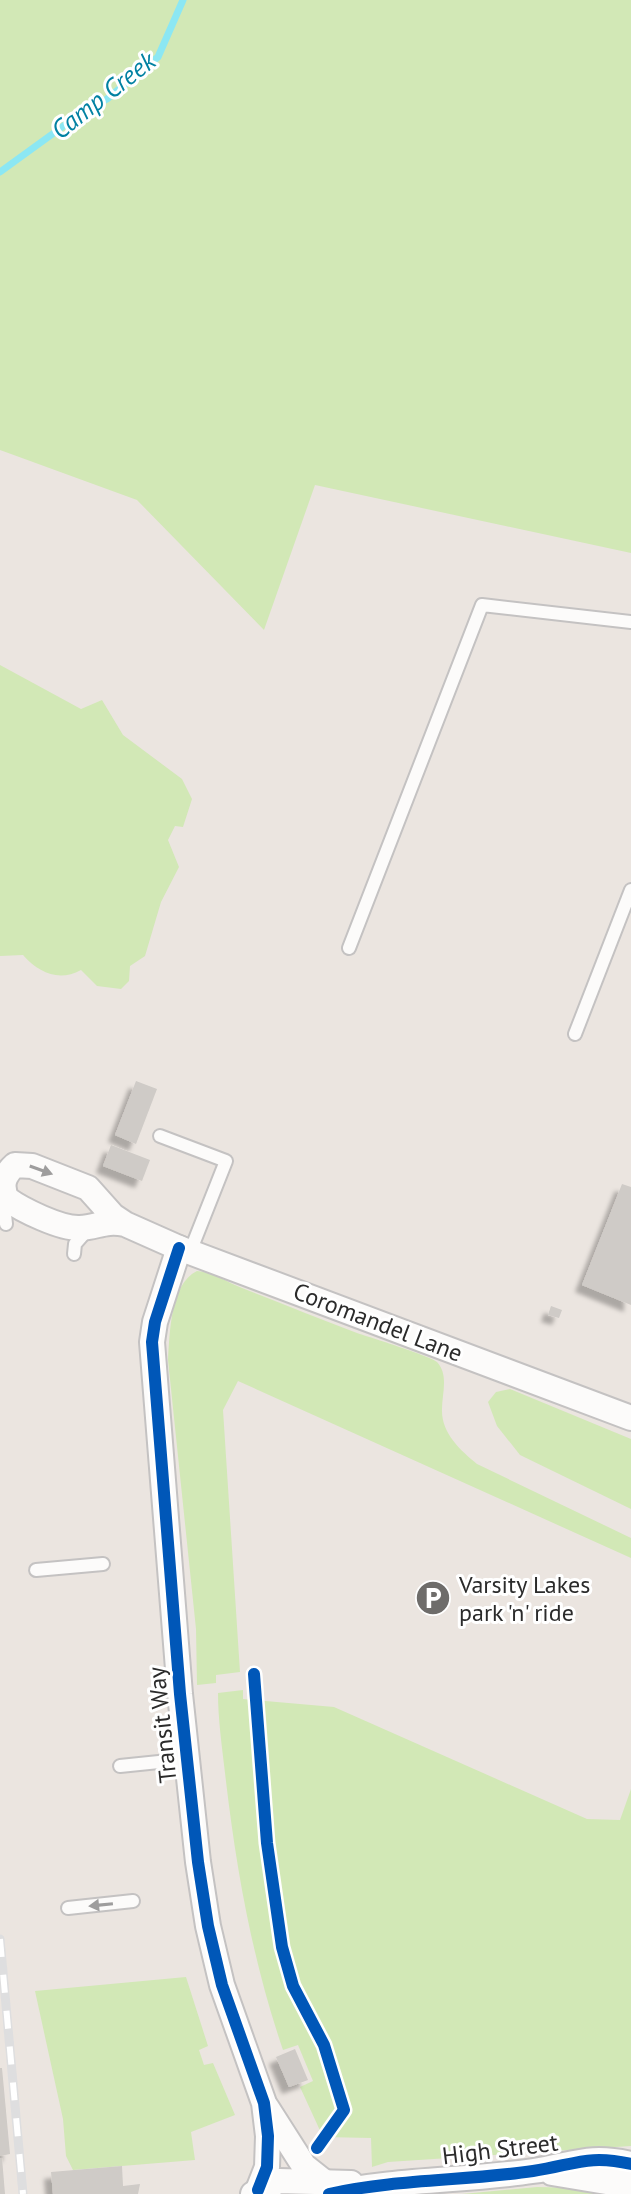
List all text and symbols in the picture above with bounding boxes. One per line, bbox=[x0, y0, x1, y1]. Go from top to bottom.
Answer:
water label: Camp Creek bbox=[44, 43, 163, 146]
one-way arrow bbox=[29, 1164, 53, 1176]
street label: Coromandel Lane bbox=[289, 1275, 467, 1369]
place label: Varsity Lakes park 'n' ride bbox=[458, 1569, 590, 1628]
parking icon: Varsity Lakes park 'n' ride bbox=[414, 1579, 452, 1617]
street label: Transit Way bbox=[140, 1665, 184, 1785]
one-way arrow bbox=[88, 1898, 113, 1911]
street label: High Street bbox=[440, 2127, 560, 2171]

